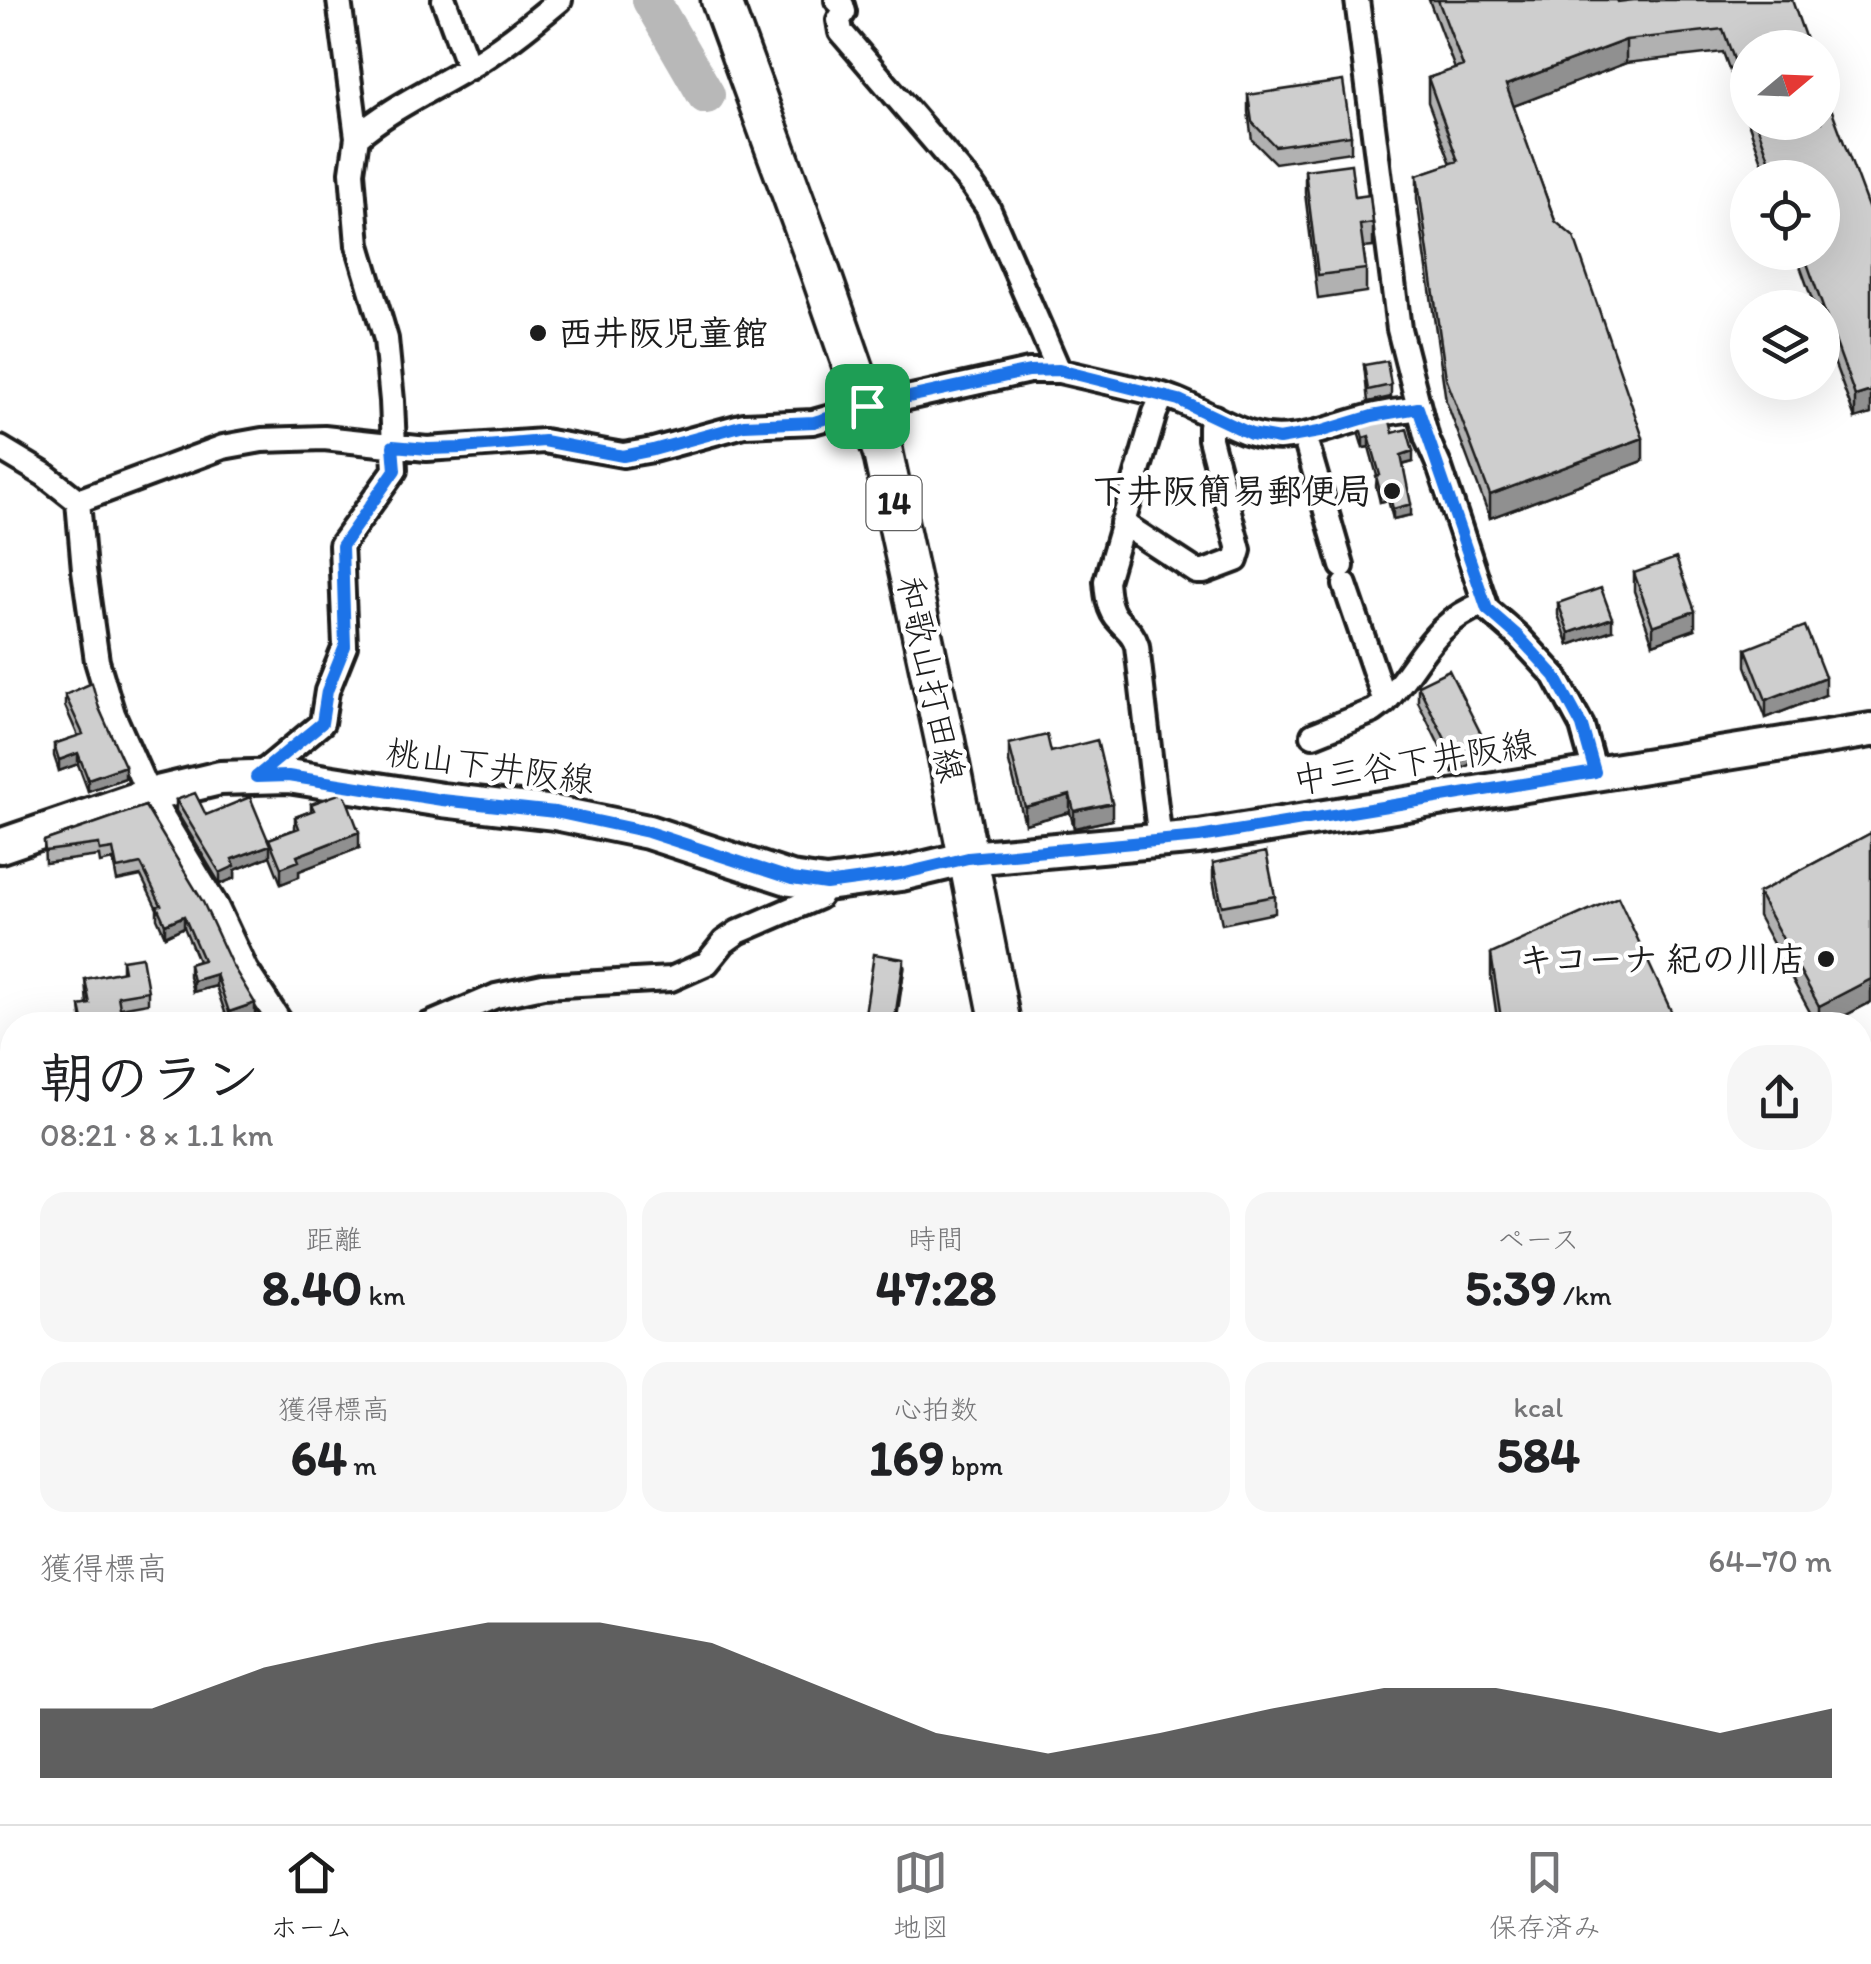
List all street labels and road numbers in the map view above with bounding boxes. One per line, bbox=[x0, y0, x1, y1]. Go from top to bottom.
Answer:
road number: 14 bbox=[866, 476, 922, 530]
street label: 和歌山打田線 bbox=[889, 572, 973, 786]
street label: 中三谷下井阪線 bbox=[1290, 722, 1538, 802]
street label: 桃山下井阪線 bbox=[383, 731, 597, 801]

